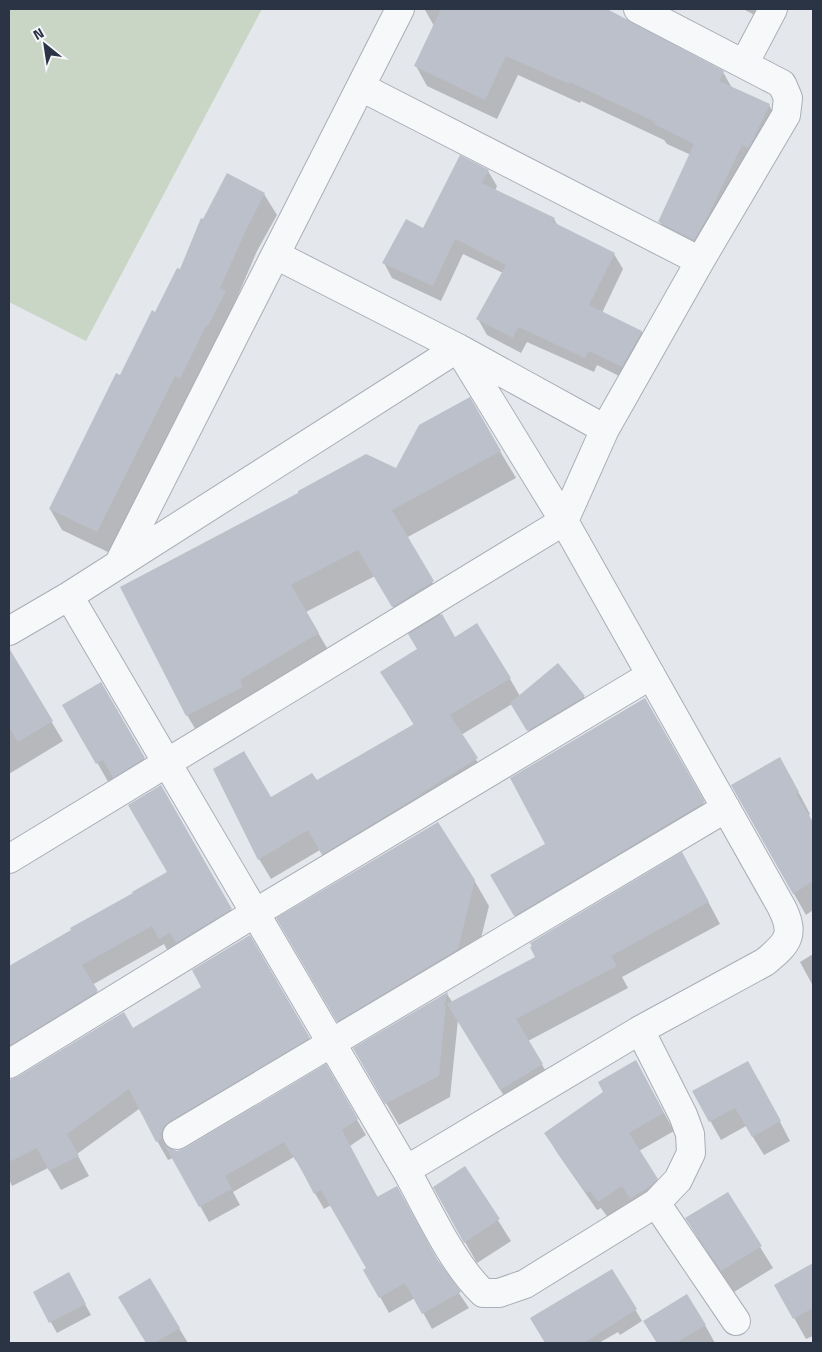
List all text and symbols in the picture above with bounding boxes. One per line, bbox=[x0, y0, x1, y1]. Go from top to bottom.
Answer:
north arrow bbox=[20, 20, 70, 70]
text: N bbox=[29, 22, 48, 45]

